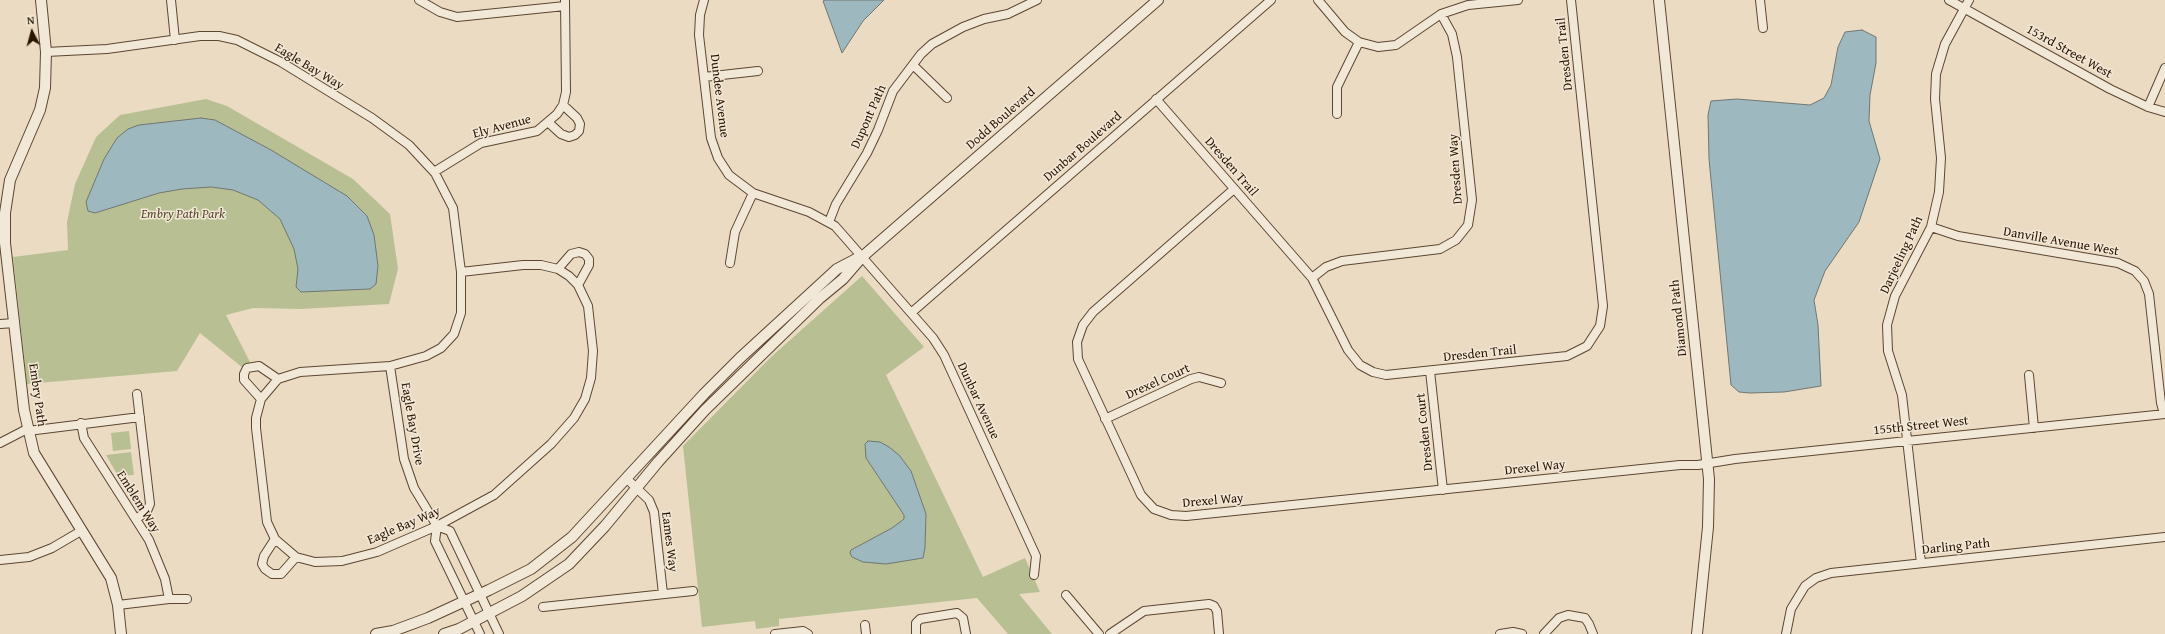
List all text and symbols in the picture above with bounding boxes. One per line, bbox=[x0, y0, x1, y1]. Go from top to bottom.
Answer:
north arrow bbox=[12, 12, 52, 52]
text: N bbox=[26, 12, 35, 28]
street label: Dresden Trail bbox=[1553, 17, 1577, 91]
street label: 153rd Street West bbox=[2023, 22, 2115, 82]
street label: Eagle Bay Way bbox=[272, 40, 346, 94]
street label: Dundee Avenue bbox=[706, 53, 732, 139]
street label: Dupont Path bbox=[848, 83, 890, 151]
street label: Dodd Boulevard bbox=[963, 85, 1039, 153]
street label: Dunbar Boulevard bbox=[1041, 109, 1125, 185]
street label: Ely Avenue bbox=[471, 112, 533, 142]
street label: Dresden Way bbox=[1446, 133, 1466, 205]
street label: Dresden Trail bbox=[1201, 134, 1261, 200]
park label: Embry Path Park bbox=[141, 207, 225, 223]
street label: Darjeeling Path bbox=[1877, 214, 1927, 296]
street label: Danville Avenue West bbox=[2002, 224, 2120, 260]
street label: Diamond Path bbox=[1667, 279, 1691, 357]
street label: Dresden Trail bbox=[1443, 342, 1517, 366]
street label: Dunbar Avenue bbox=[953, 360, 1003, 442]
street label: Drexel Court bbox=[1123, 361, 1193, 403]
street label: Embry Path bbox=[25, 362, 49, 428]
street label: Eagle Bay Drive bbox=[397, 381, 427, 467]
street label: Dresden Court bbox=[1413, 392, 1437, 472]
street label: 155th Street West bbox=[1873, 413, 1969, 439]
street label: Drexel Way bbox=[1504, 457, 1566, 479]
street label: Emblem Way bbox=[113, 468, 163, 536]
street label: Drexel Way bbox=[1182, 491, 1244, 511]
street label: Eagle Bay Way bbox=[365, 504, 443, 548]
street label: Eames Way bbox=[658, 511, 680, 573]
street label: Darling Path bbox=[1921, 536, 1991, 558]

